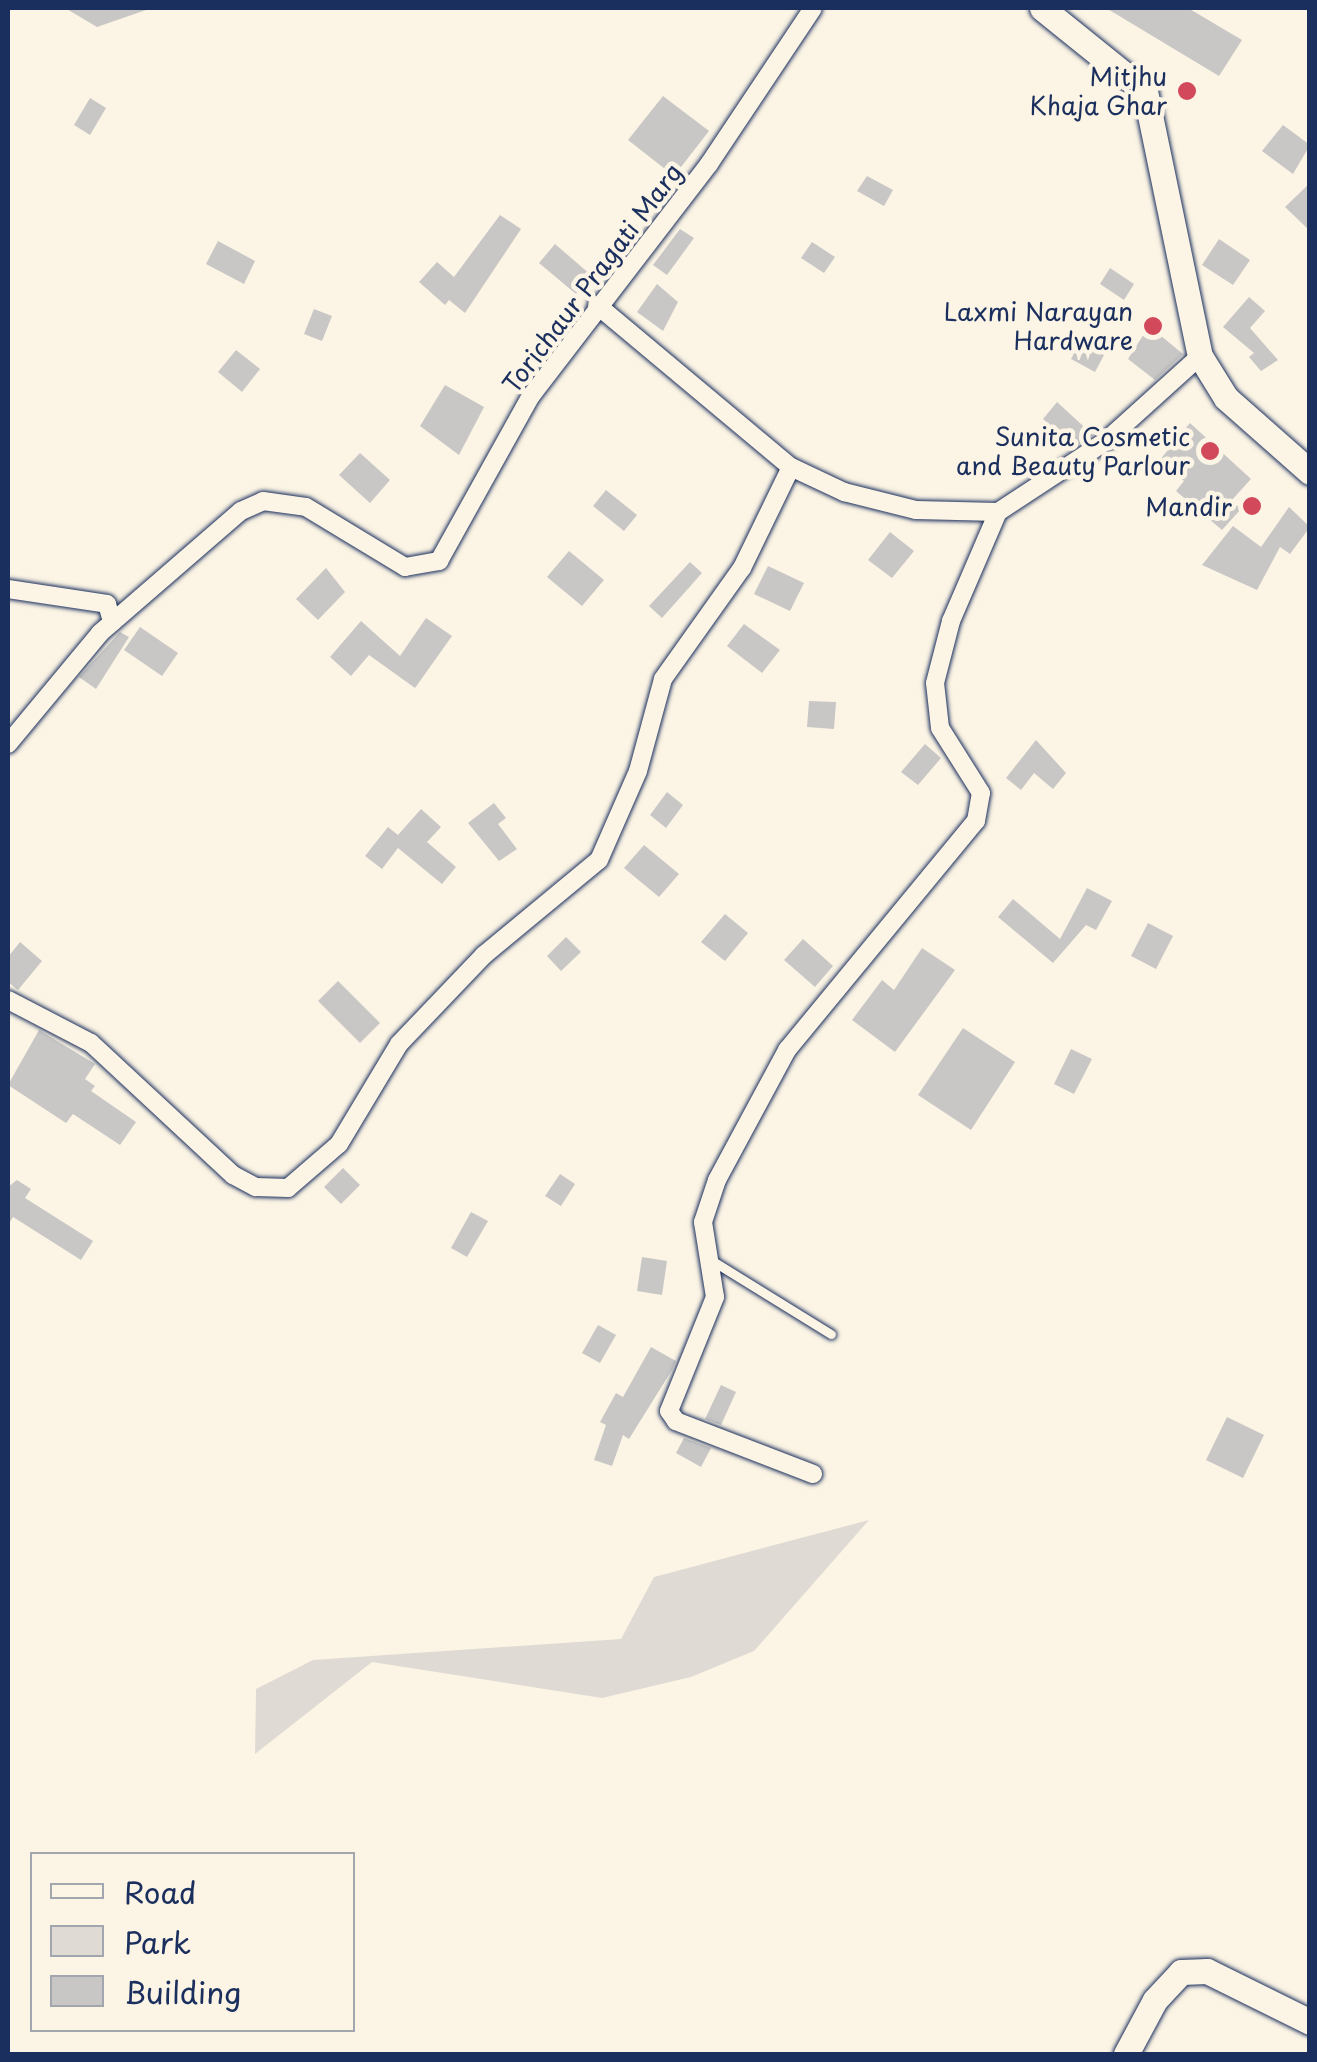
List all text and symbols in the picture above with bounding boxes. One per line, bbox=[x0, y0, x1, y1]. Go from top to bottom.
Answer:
place label: Mitjhu Khaja Ghar bbox=[1029, 62, 1167, 121]
marker: Mitjhu Khaja Ghar bbox=[1176, 80, 1198, 102]
street label: Torichaur Pragati Marg bbox=[495, 156, 689, 400]
place label: Laxmi Narayan Hardware bbox=[946, 297, 1133, 356]
marker: Laxmi Narayan Hardware bbox=[1142, 315, 1164, 337]
place label: Sunita Cosmetic and Beauty Parlour bbox=[954, 422, 1190, 481]
marker: Sunita Cosmetic and Beauty Parlour bbox=[1199, 440, 1221, 462]
place label: Mandir bbox=[1145, 491, 1232, 521]
marker: Mandir bbox=[1241, 495, 1263, 517]
legend bbox=[30, 1852, 355, 2032]
text: Road bbox=[124, 1869, 197, 1914]
text: Park bbox=[124, 1919, 191, 1964]
text: Building bbox=[124, 1969, 241, 2014]

